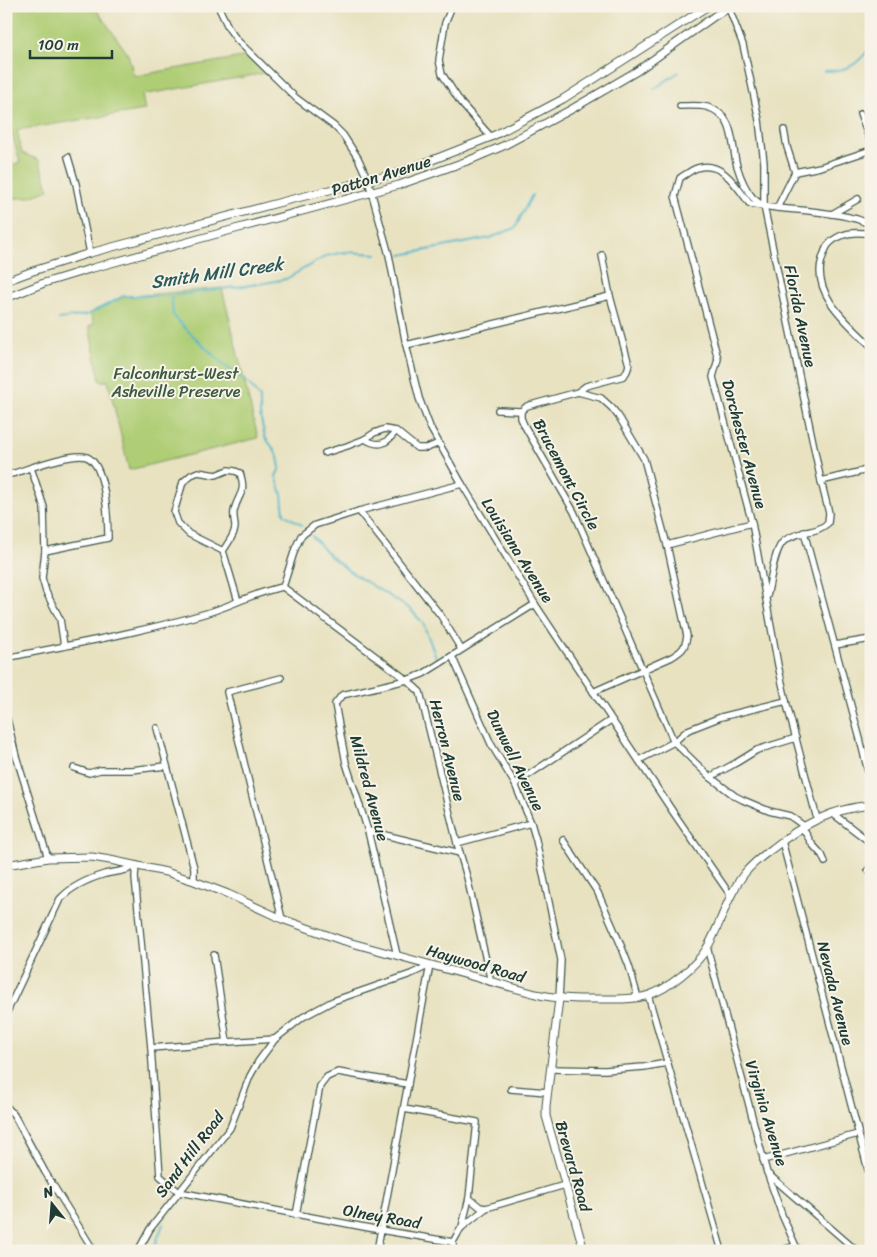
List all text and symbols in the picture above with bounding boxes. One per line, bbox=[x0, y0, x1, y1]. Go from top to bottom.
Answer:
scale bar bbox=[30, 28, 112, 60]
text: 100 m bbox=[38, 32, 79, 58]
street label: Patton Avenue bbox=[328, 147, 435, 204]
water label: Smith Mill Creek bbox=[149, 248, 287, 298]
street label: Florida Avenue bbox=[776, 262, 826, 370]
park label: Falconhurst-West Asheville Preserve bbox=[110, 359, 241, 406]
street label: Dorchester Avenue bbox=[713, 376, 776, 512]
street label: Brucemont Circle bbox=[525, 413, 608, 535]
street label: Louisiana Avenue bbox=[473, 492, 562, 609]
street label: Herron Avenue bbox=[421, 696, 474, 804]
street label: Dunwell Avenue bbox=[478, 704, 553, 816]
street label: Mildred Avenue bbox=[341, 732, 398, 845]
street label: Haywood Road bbox=[423, 936, 530, 992]
street label: Nevada Avenue bbox=[809, 938, 863, 1049]
street label: Virginia Avenue bbox=[737, 1056, 796, 1170]
street label: Sand Hill Road bbox=[147, 1103, 233, 1204]
street label: Brevard Road bbox=[547, 1117, 601, 1217]
text: N bbox=[39, 1179, 57, 1206]
north arrow bbox=[28, 1180, 78, 1230]
street label: Olney Road bbox=[341, 1195, 425, 1238]

